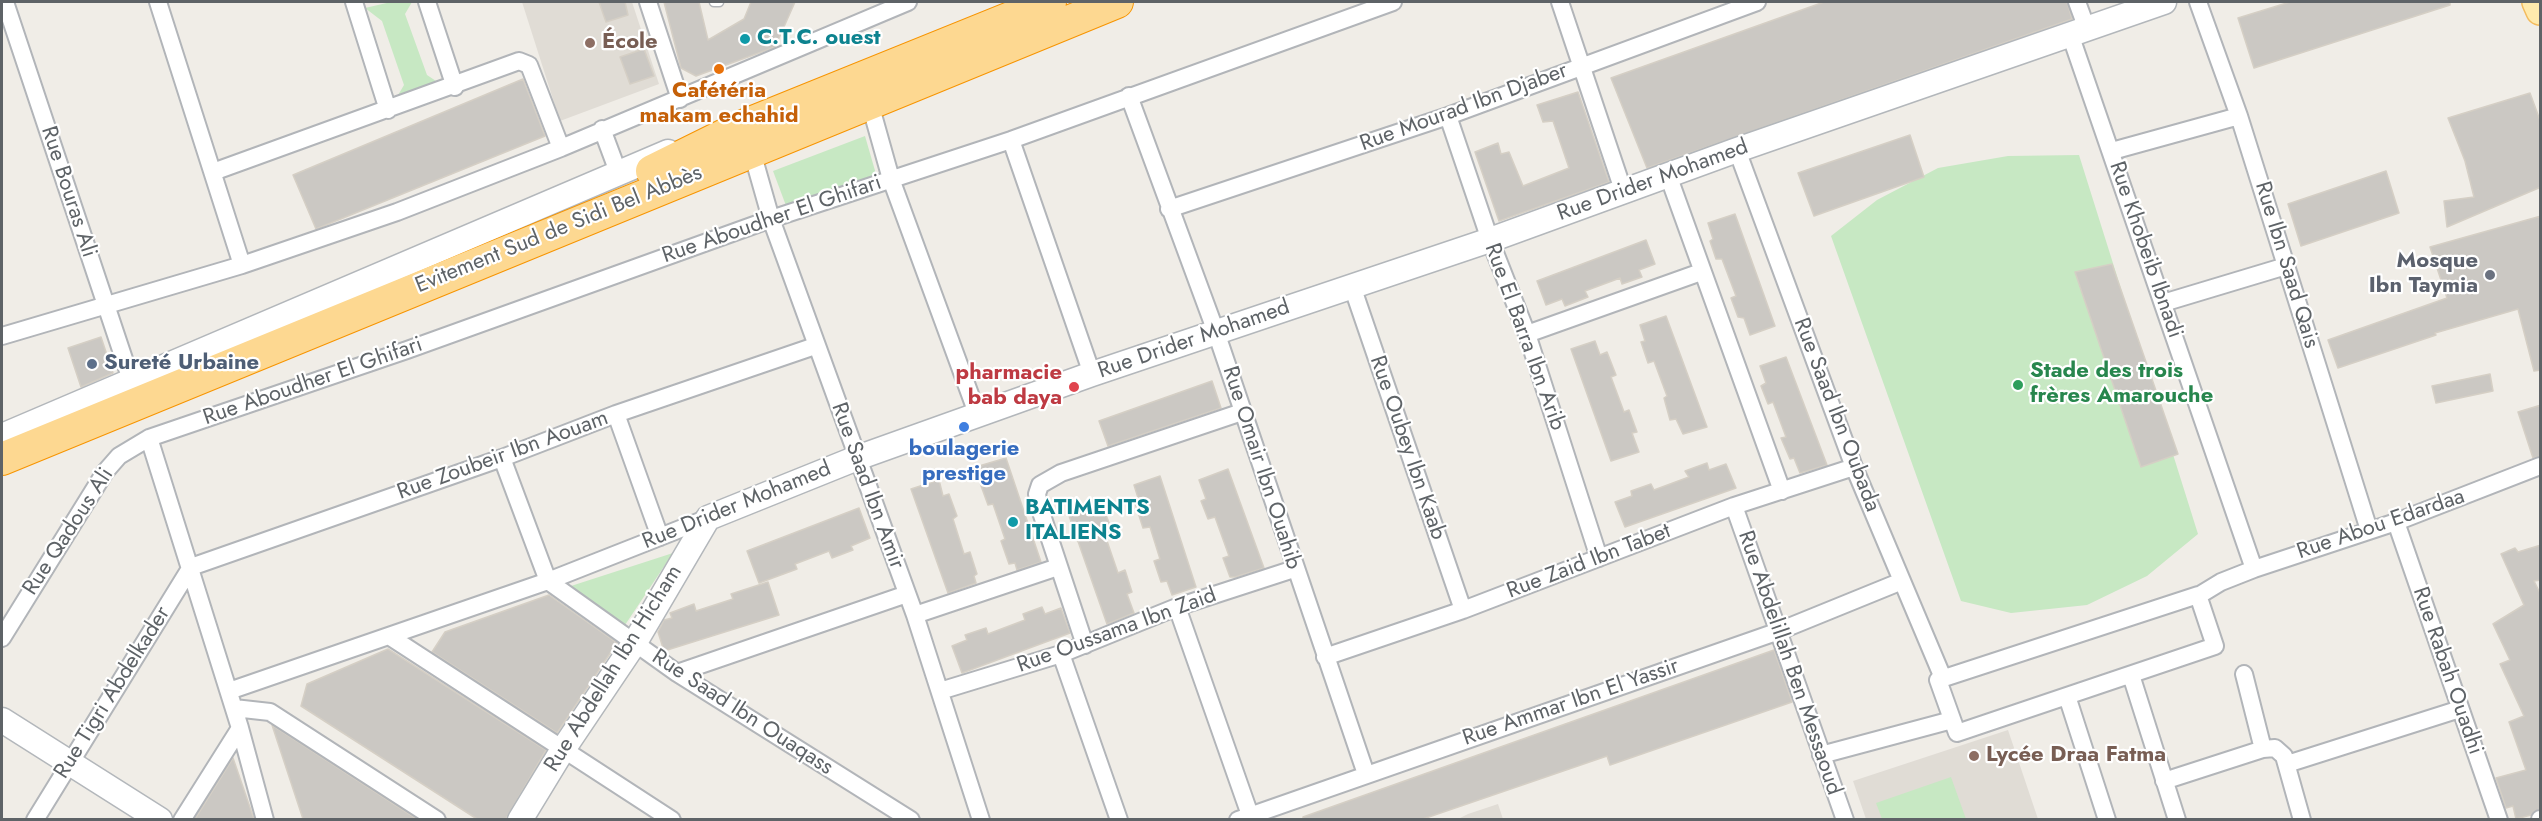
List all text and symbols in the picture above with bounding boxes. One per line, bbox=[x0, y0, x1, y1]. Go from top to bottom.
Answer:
place label: C.T.C. ouest bbox=[757, 26, 880, 52]
place label: École bbox=[602, 30, 658, 56]
marker: C.T.C. ouest bbox=[738, 32, 752, 46]
marker: École bbox=[583, 36, 597, 50]
street label: Rue Mourad Ibn Djaber bbox=[1357, 58, 1571, 158]
marker: Cafétéria makam echahid bbox=[712, 62, 726, 76]
place label: Cafétéria makam echahid bbox=[639, 79, 799, 130]
street label: Rue Bouras Ali bbox=[34, 123, 102, 261]
street label: Rue Drider Mohamed bbox=[1554, 134, 1752, 228]
street label: Rue Khobeib Ibnadi bbox=[2102, 158, 2188, 342]
street label: Evitement Sud de Sidi Bel Abbès bbox=[412, 160, 706, 300]
street label: Rue Aboudher El Ghifari bbox=[659, 170, 885, 270]
street label: Rue Ibn Saad Qais bbox=[2248, 179, 2324, 351]
street label: Rue El Barra Ibn Arib bbox=[1478, 240, 1570, 434]
place label: Mosque Ibn Taymia bbox=[2369, 249, 2478, 300]
marker: Mosque Ibn Taymia bbox=[2483, 268, 2497, 282]
street label: Rue Drider Mohamed bbox=[1095, 295, 1293, 385]
street label: Rue Saad Ibn Oubada bbox=[1787, 314, 1885, 516]
street label: Rue Aboudher El Ghifari bbox=[200, 332, 426, 432]
place label: Sureté Urbaine bbox=[104, 351, 259, 377]
street label: Rue Oubey Ibn Kaab bbox=[1363, 353, 1451, 543]
marker: Sureté Urbaine bbox=[85, 357, 99, 371]
place label: Stade des trois frères Amarouche bbox=[2030, 359, 2213, 410]
place label: pharmacie bab daya bbox=[956, 361, 1062, 412]
street label: Rue Omair Ibn Ouahib bbox=[1216, 363, 1306, 573]
marker: Stade des trois frères Amarouche bbox=[2011, 378, 2025, 392]
marker: pharmacie bab daya bbox=[1067, 380, 1081, 394]
street label: Rue Saad Ibn Amir bbox=[825, 399, 909, 573]
street label: Rue Zoubeir Ibn Aouam bbox=[394, 406, 612, 506]
marker: boulagerie prestige bbox=[957, 420, 971, 434]
place label: boulagerie prestige bbox=[909, 437, 1019, 488]
street label: Rue Drider Mohamed bbox=[639, 456, 835, 556]
street label: Rue Qadous Ali bbox=[18, 463, 120, 601]
street label: Rue Abou Edardaa bbox=[2294, 484, 2468, 566]
place label: BATIMENTS ITALIENS bbox=[1025, 496, 1150, 548]
marker: BATIMENTS ITALIENS bbox=[1006, 515, 1020, 529]
street label: Rue Zaid Ibn Tabet bbox=[1503, 519, 1675, 605]
street label: Rue Abdelillah Ben Messaoud bbox=[1731, 527, 1847, 799]
street label: Rue Abdellah Ibn Hicham bbox=[540, 561, 688, 777]
street label: Rue Oussama Ibn Zaid bbox=[1014, 583, 1220, 679]
street label: Rue Rabah Ouadhi bbox=[2406, 584, 2488, 758]
street label: Rue Tigri Abdelkader bbox=[49, 602, 177, 784]
street label: Rue Saad Ibn Ouaqass bbox=[646, 645, 838, 781]
street label: Rue Ammar Ibn El Yassir bbox=[1459, 654, 1683, 752]
place label: Lycée Draa Fatma bbox=[1986, 743, 2166, 769]
marker: Lycée Draa Fatma bbox=[1967, 749, 1981, 763]

